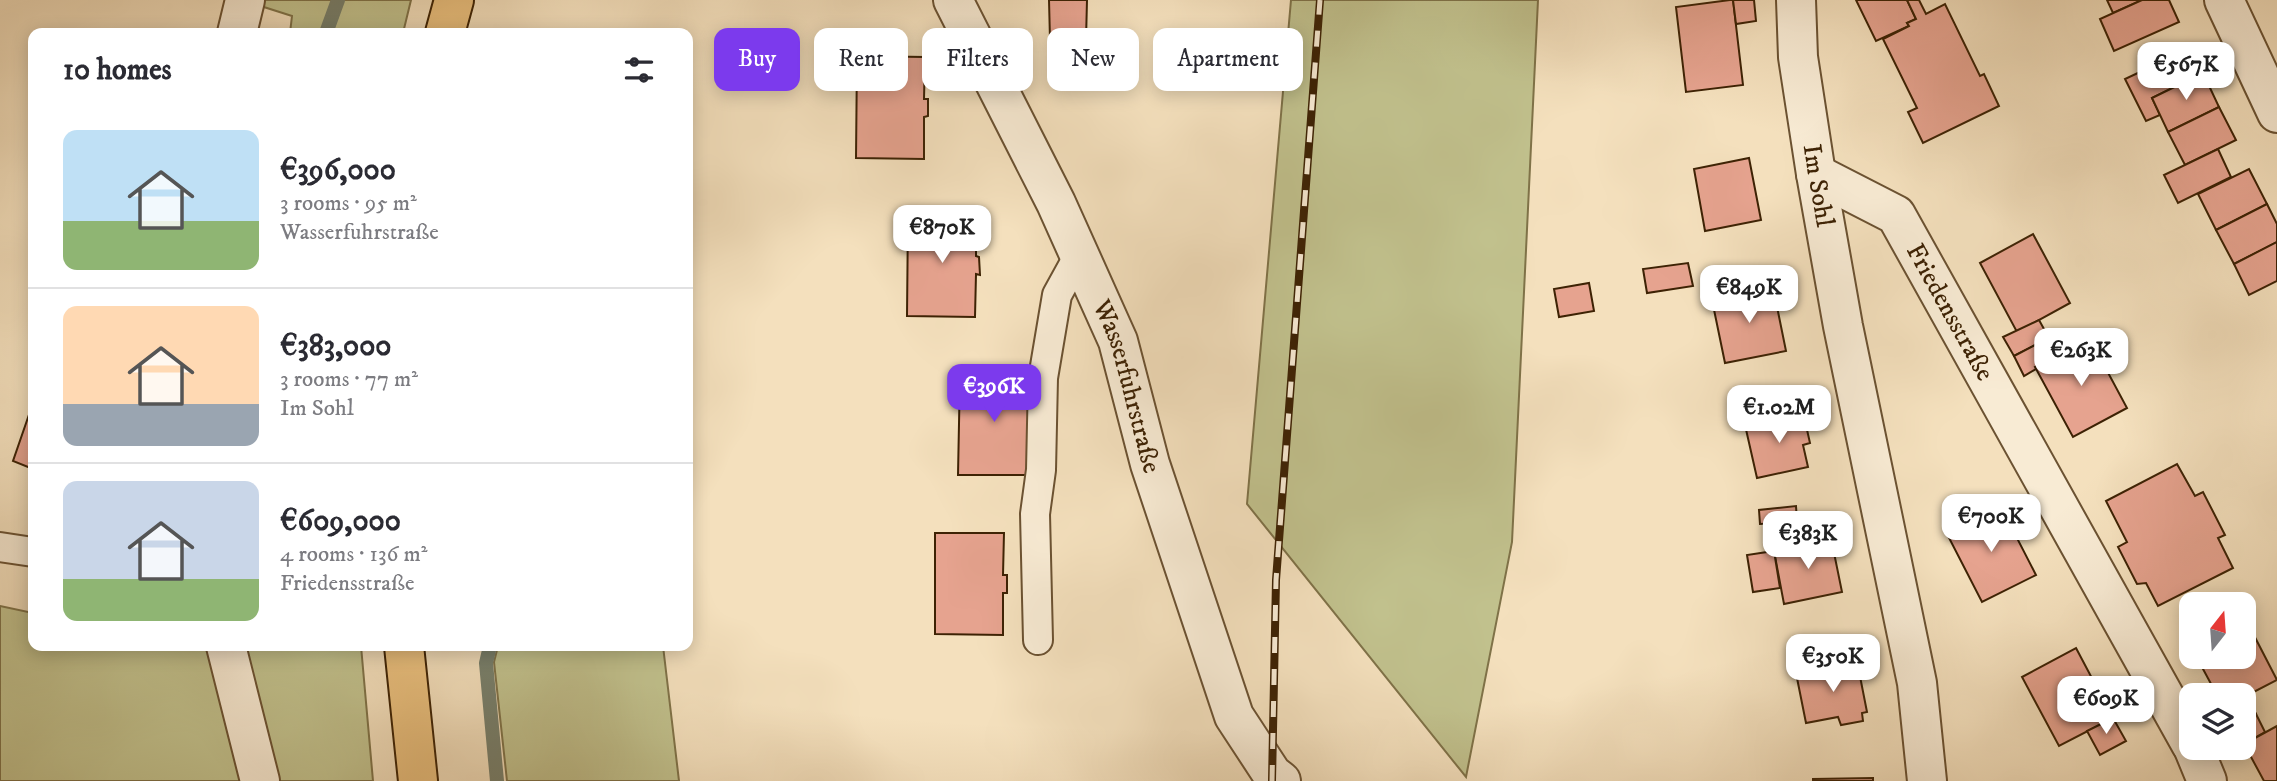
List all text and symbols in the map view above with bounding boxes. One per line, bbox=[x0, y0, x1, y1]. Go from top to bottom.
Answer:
chip: Buy bbox=[714, 28, 800, 91]
chip: Rent bbox=[814, 28, 908, 91]
chip: Filters bbox=[922, 28, 1033, 91]
chip: New bbox=[1047, 28, 1139, 91]
chip: Apartment bbox=[1153, 28, 1303, 91]
pin: €567K bbox=[2137, 42, 2235, 102]
text: €567K bbox=[2153, 50, 2219, 79]
icon: filters bbox=[620, 51, 658, 89]
text: 10 homes bbox=[63, 52, 172, 89]
street label: Im Sohl bbox=[1795, 142, 1842, 230]
text: €396,000 bbox=[280, 152, 396, 189]
icon: home bbox=[119, 158, 203, 242]
text: 3 rooms · 95 m² bbox=[280, 189, 417, 218]
pin: €870K bbox=[893, 205, 991, 265]
text: €870K bbox=[909, 213, 975, 242]
text: Wasserfuhrstraße bbox=[280, 218, 439, 247]
street label: Friedensstraße bbox=[1899, 238, 2002, 386]
pin: €849K bbox=[1700, 266, 1798, 325]
text: €849K bbox=[1716, 273, 1782, 302]
street label: Wasserfuhrstraße bbox=[1085, 293, 1168, 478]
text: €383,000 bbox=[280, 328, 392, 365]
pin: €263K bbox=[2032, 328, 2130, 388]
icon: home bbox=[119, 334, 203, 418]
text: €263K bbox=[2050, 336, 2112, 365]
pin: €396K bbox=[945, 364, 1043, 424]
text: 3 rooms · 77 m² bbox=[280, 365, 418, 394]
text: €396K bbox=[963, 372, 1025, 401]
pin: €1.02M bbox=[1722, 386, 1836, 445]
text: €1.02M bbox=[1743, 393, 1815, 422]
text: Im Sohl bbox=[280, 394, 354, 423]
pin: €700K bbox=[1942, 494, 2040, 554]
text: €700K bbox=[1958, 502, 2024, 531]
text: €609,000 bbox=[280, 503, 401, 540]
icon: home bbox=[119, 509, 203, 593]
pin: €383K bbox=[1759, 512, 1857, 571]
text: €383K bbox=[1779, 519, 1837, 548]
text: 4 rooms · 136 m² bbox=[280, 540, 427, 569]
text: Friedensstraße bbox=[280, 569, 415, 598]
north arrow bbox=[2179, 592, 2256, 668]
map controls bbox=[2179, 592, 2256, 760]
pin: €350K bbox=[1784, 634, 1882, 694]
text: €350K bbox=[1802, 642, 1864, 671]
pin: €609K bbox=[2057, 676, 2155, 736]
button: layers bbox=[2179, 683, 2256, 760]
text: €609K bbox=[2073, 684, 2139, 713]

